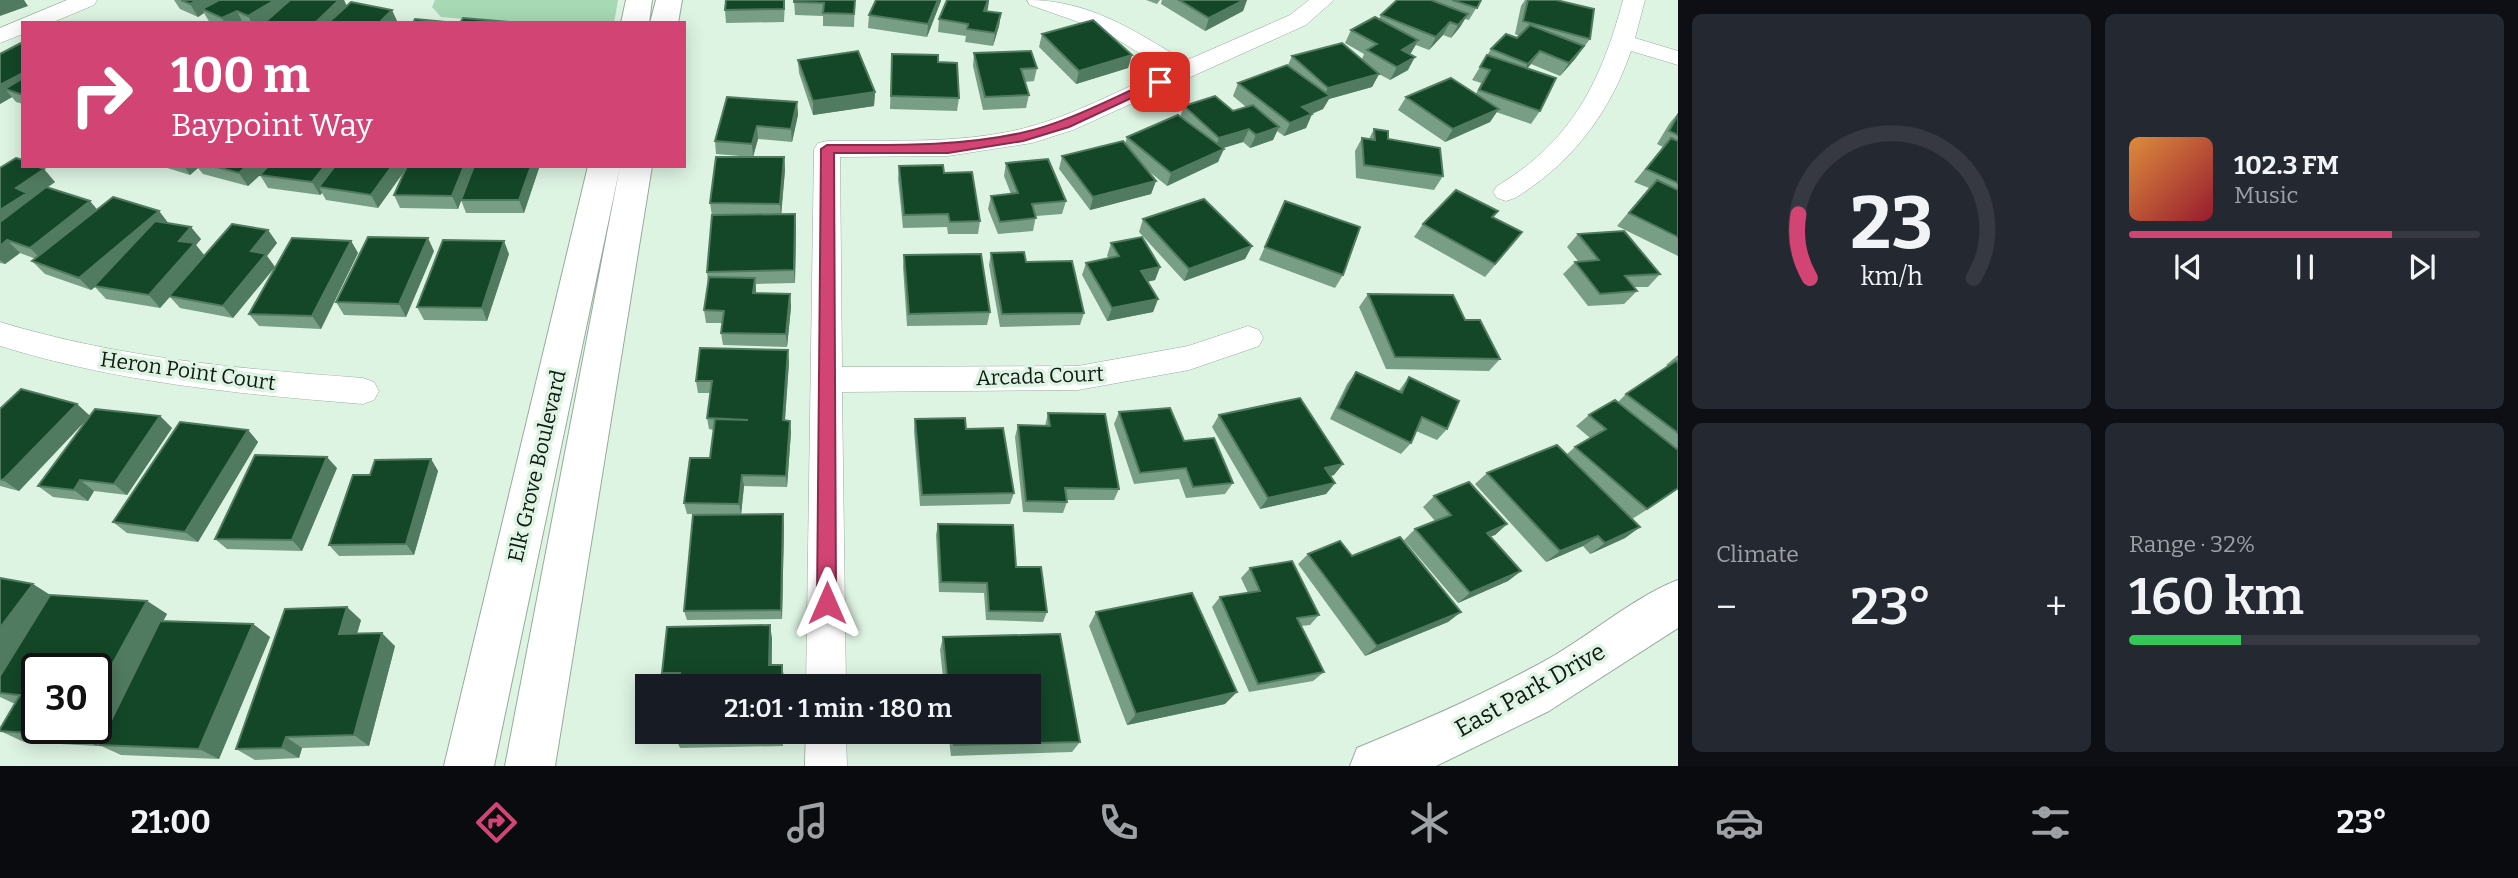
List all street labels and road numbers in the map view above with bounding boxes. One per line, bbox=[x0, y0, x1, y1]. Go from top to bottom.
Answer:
street label: Heron Point Court bbox=[99, 346, 278, 396]
street label: Arcada Court bbox=[976, 361, 1105, 391]
street label: Elk Grove Boulevard bbox=[502, 367, 572, 565]
street label: East Park Drive bbox=[1450, 637, 1610, 743]

